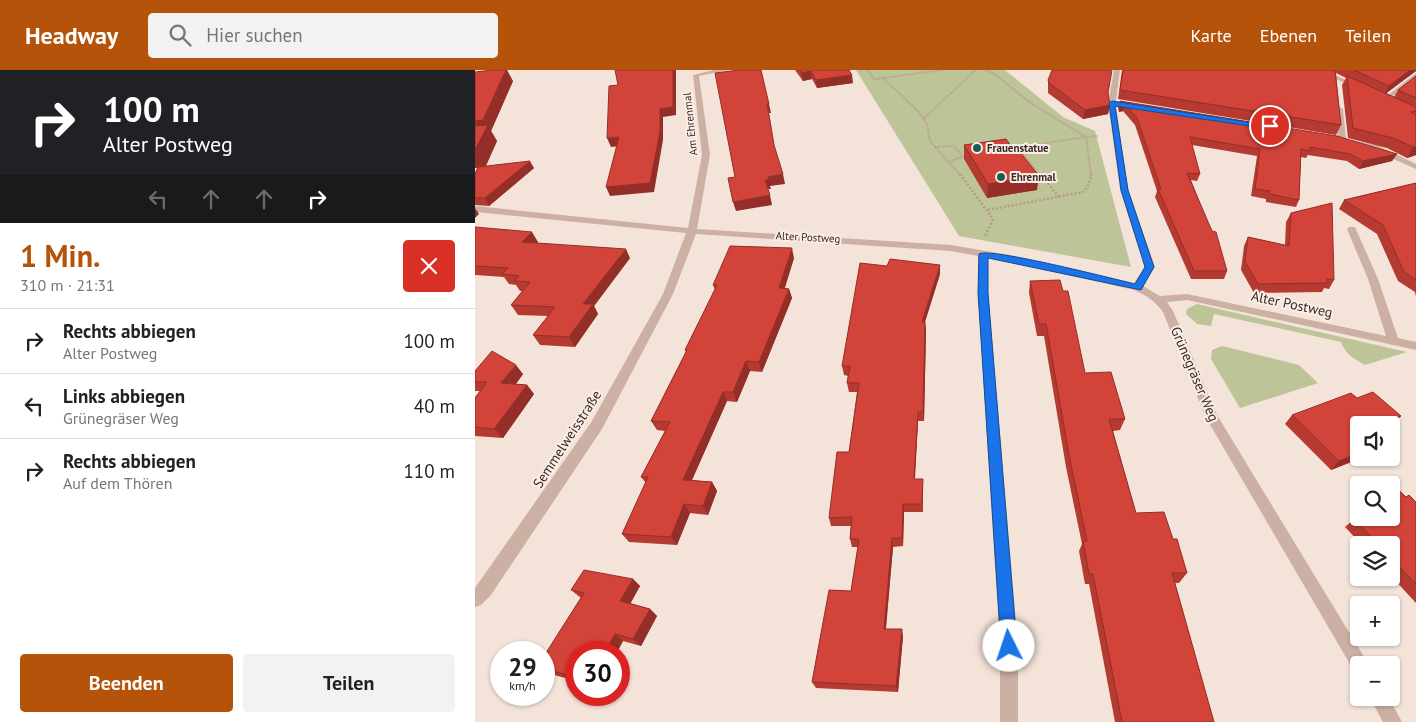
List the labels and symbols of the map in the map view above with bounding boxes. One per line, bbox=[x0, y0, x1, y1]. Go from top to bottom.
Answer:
street label: Am Ehrenmal bbox=[680, 91, 700, 156]
pin bbox=[1249, 105, 1291, 147]
place label: Frauenstatue bbox=[987, 141, 1049, 155]
marker: Frauenstatue bbox=[971, 142, 983, 154]
place label: Ehrenmal bbox=[1011, 170, 1056, 184]
marker: Ehrenmal bbox=[995, 171, 1007, 183]
street label: Alter Postweg bbox=[775, 228, 841, 246]
street label: Alter Postweg bbox=[1250, 287, 1334, 321]
street label: Grünegräser Weg bbox=[1167, 324, 1223, 424]
street label: Semmelweisstraße bbox=[529, 387, 605, 491]
position arrow bbox=[982, 619, 1034, 671]
speed limit sign: 30 bbox=[565, 641, 630, 706]

